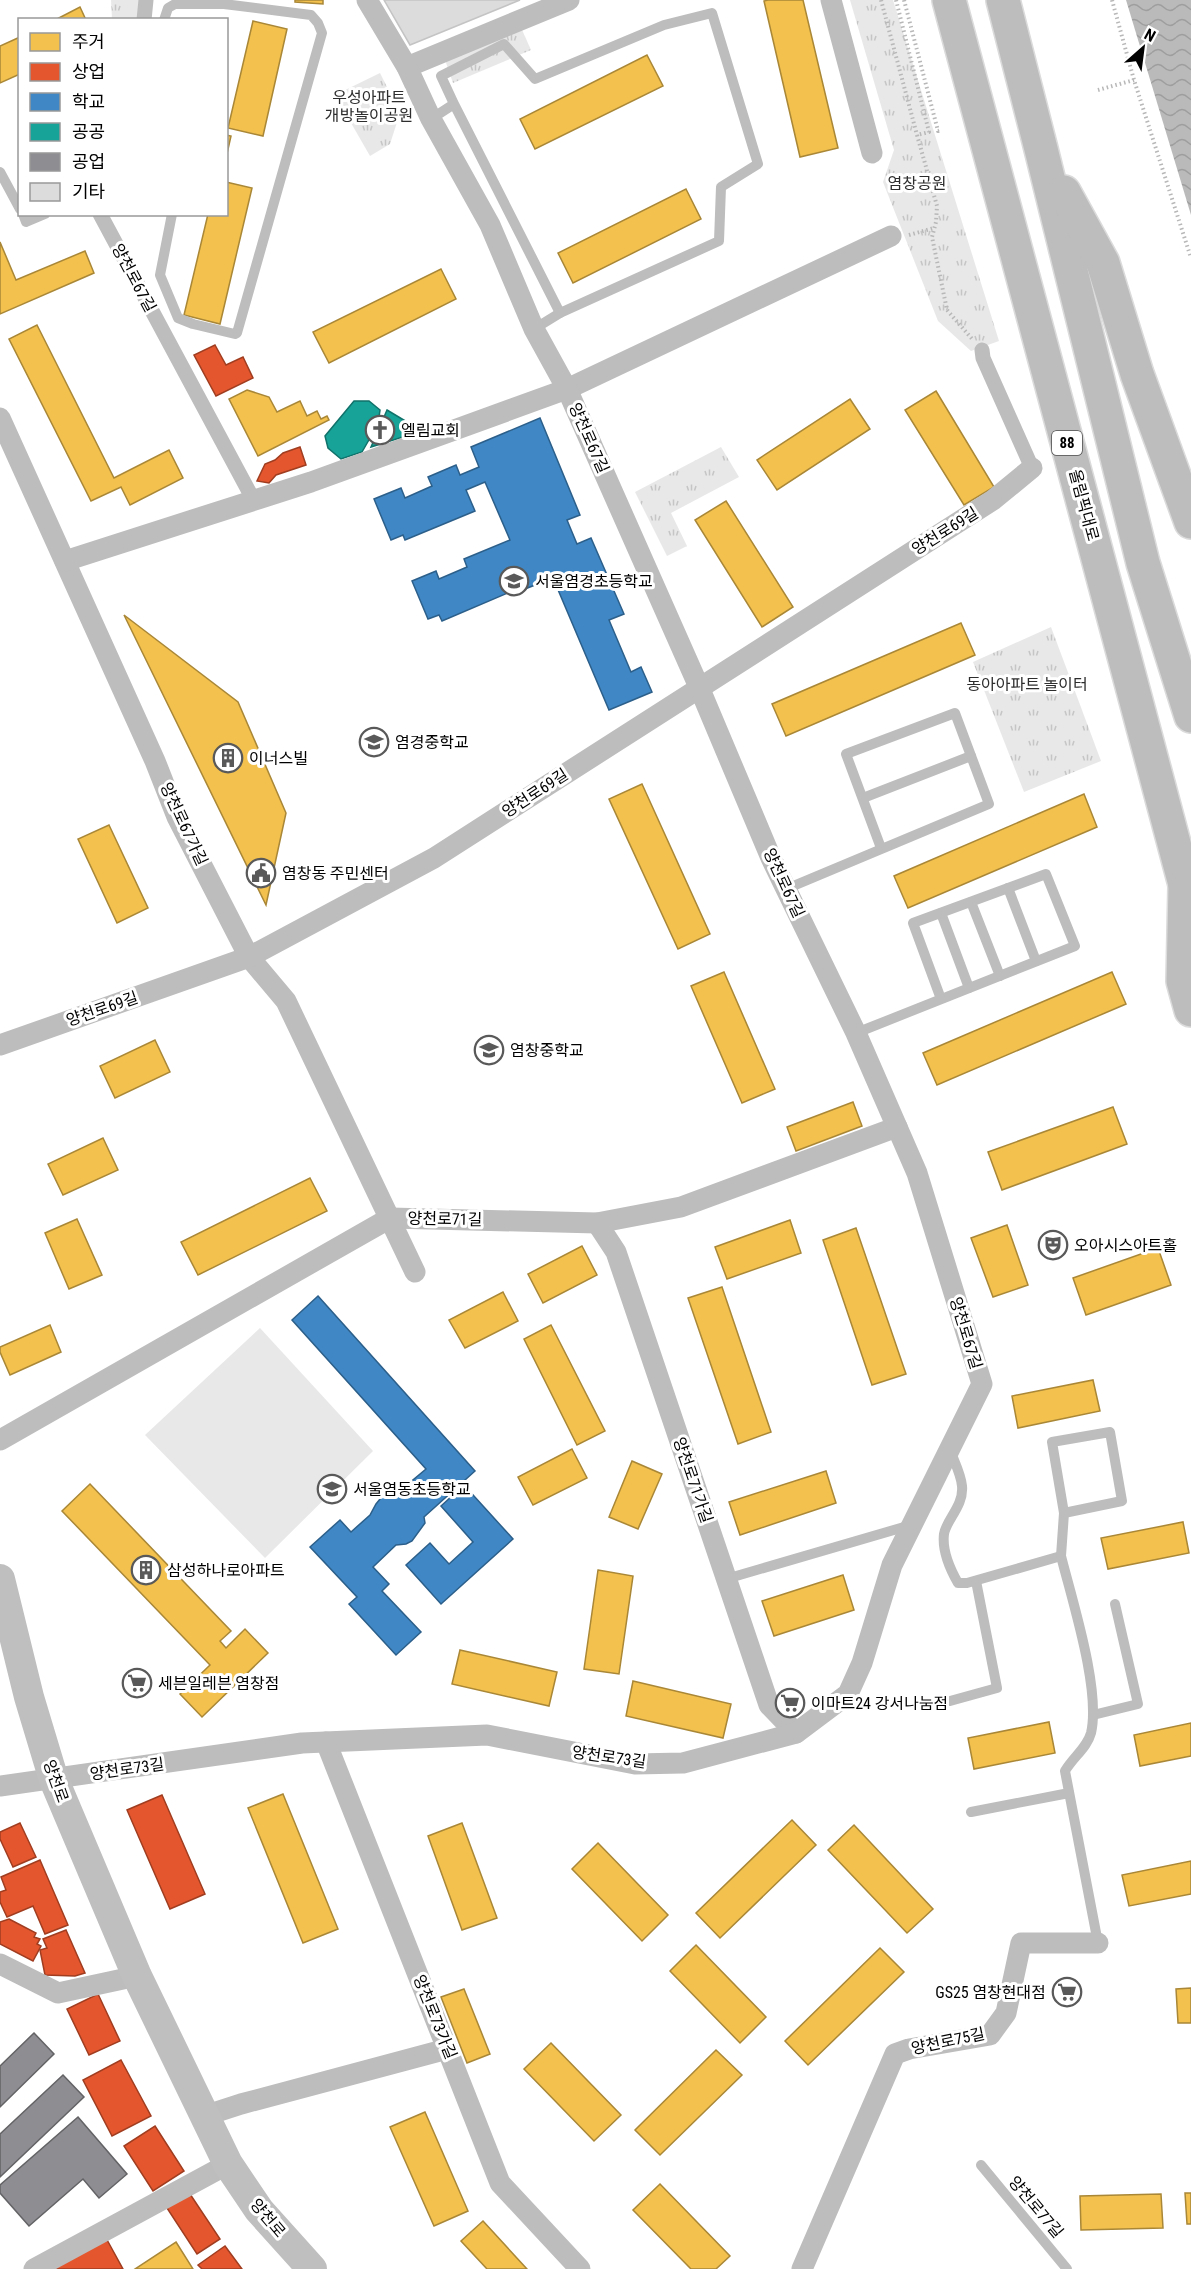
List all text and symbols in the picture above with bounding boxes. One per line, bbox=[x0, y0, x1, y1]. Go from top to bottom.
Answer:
legend bbox=[18, 18, 228, 216]
north arrow bbox=[1113, 18, 1173, 78]
text: N bbox=[1141, 25, 1159, 46]
text: 주거 bbox=[72, 31, 105, 52]
text: 상업 bbox=[72, 61, 105, 82]
park label: 우성아파트 개방놀이공원 bbox=[325, 88, 413, 125]
text: 학교 bbox=[72, 91, 105, 112]
text: 공공 bbox=[72, 121, 105, 142]
text: 공업 bbox=[72, 151, 105, 172]
park label: 염창공원 bbox=[888, 174, 946, 193]
text: 기타 bbox=[72, 181, 106, 202]
street label: 양천로67길 bbox=[108, 241, 160, 315]
street label: 양천로67길 bbox=[565, 400, 613, 476]
church icon: 엘림교회 bbox=[364, 414, 396, 446]
place label: 엘림교회 bbox=[401, 421, 460, 440]
road number: 88 bbox=[1052, 431, 1082, 455]
street label: 올림픽대로 bbox=[1065, 467, 1103, 543]
street label: 양천로69길 bbox=[908, 503, 982, 559]
school or university icon: 서울염경초등학교 bbox=[498, 565, 530, 597]
place label: 서울염경초등학교 bbox=[535, 572, 653, 591]
park label: 동아아파트 놀이터 bbox=[966, 675, 1088, 694]
school or university icon: 염경중학교 bbox=[358, 726, 390, 758]
place label: 염경중학교 bbox=[395, 733, 469, 752]
building icon: 이너스빌 bbox=[212, 742, 244, 774]
place label: 이너스빌 bbox=[249, 749, 308, 768]
street label: 양천로69길 bbox=[499, 765, 571, 821]
street label: 양천로67가길 bbox=[156, 779, 212, 869]
street label: 양천로67길 bbox=[760, 845, 808, 921]
public building icon: 염창동 주민센터 bbox=[245, 857, 277, 889]
place label: 염창동 주민센터 bbox=[282, 864, 389, 883]
street label: 양천로69길 bbox=[64, 988, 140, 1030]
school or university icon: 염창중학교 bbox=[473, 1034, 505, 1066]
place label: 염창중학교 bbox=[510, 1041, 584, 1060]
street label: 양천로71길 bbox=[407, 1209, 483, 1229]
theatre icon: 오아시스아트홀 bbox=[1037, 1229, 1069, 1261]
place label: 오아시스아트홀 bbox=[1074, 1236, 1177, 1255]
street label: 양천로67길 bbox=[946, 1295, 986, 1371]
street label: 양천로71가길 bbox=[669, 1435, 717, 1525]
school or university icon: 서울염동초등학교 bbox=[316, 1473, 348, 1505]
place label: 서울염동초등학교 bbox=[353, 1480, 471, 1499]
building icon: 삼성하나로아파트 bbox=[130, 1554, 162, 1586]
place label: 삼성하나로아파트 bbox=[167, 1561, 285, 1580]
supermarket icon: 세븐일레븐 염창점 bbox=[121, 1667, 153, 1699]
place label: 세븐일레븐 염창점 bbox=[158, 1674, 279, 1693]
supermarket icon: 이마트24 강서나눔점 bbox=[774, 1687, 806, 1719]
place label: 이마트24 강서나눔점 bbox=[811, 1694, 948, 1713]
street label: 양천로73길 bbox=[571, 1742, 647, 1772]
street label: 양천로73길 bbox=[89, 1754, 165, 1784]
street label: 양천로 bbox=[40, 1757, 73, 1805]
street label: 양천로73가길 bbox=[409, 1972, 461, 2062]
supermarket icon: GS25 염창현대점 bbox=[1051, 1976, 1083, 2008]
place label: GS25 염창현대점 bbox=[935, 1983, 1046, 2002]
street label: 양천로75길 bbox=[909, 2024, 987, 2058]
street label: 양천로77길 bbox=[1005, 2172, 1067, 2242]
street label: 양천로 bbox=[247, 2195, 290, 2241]

